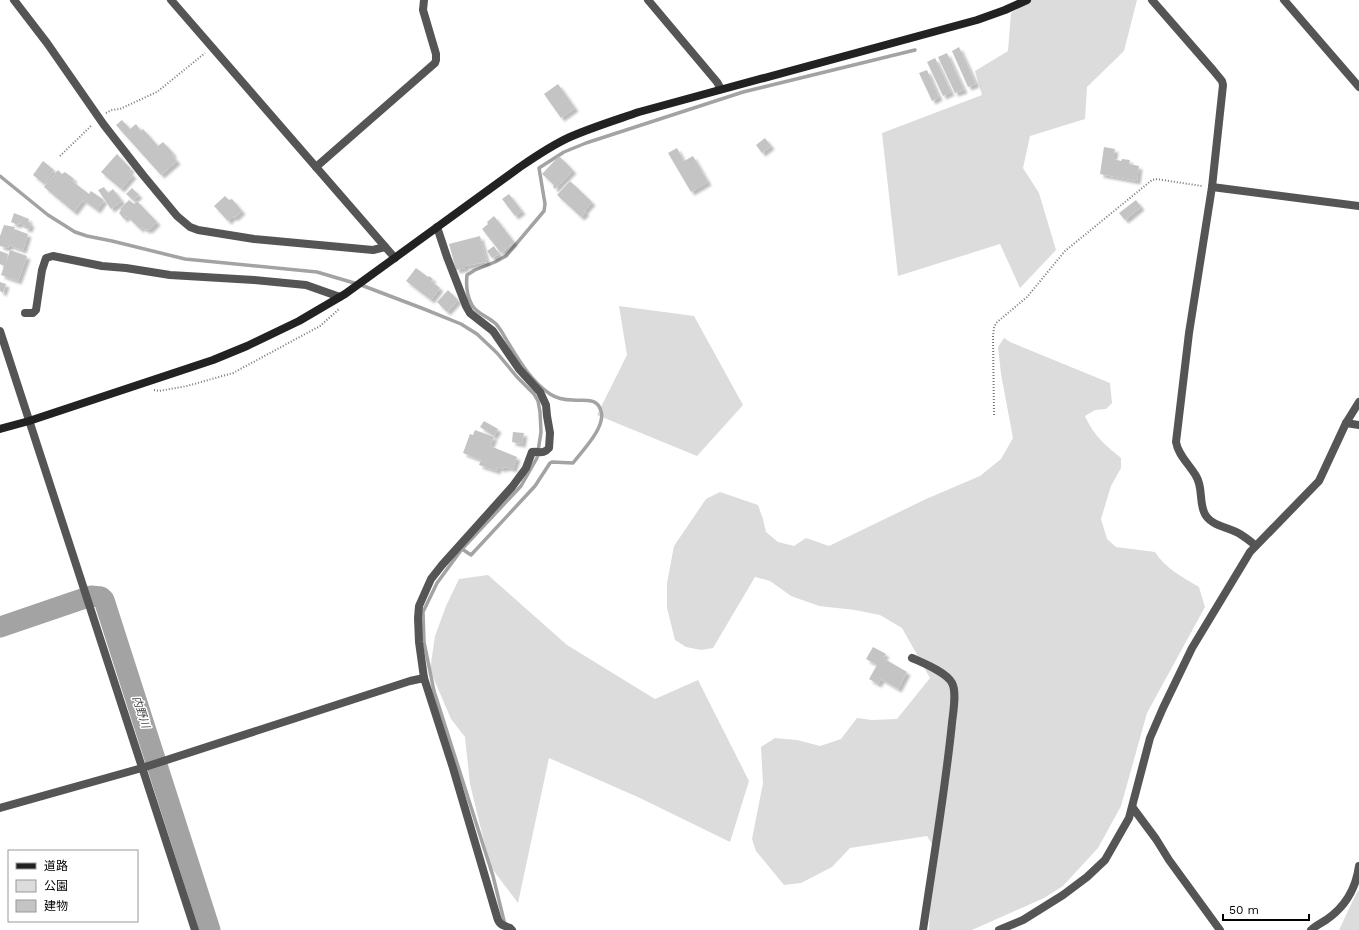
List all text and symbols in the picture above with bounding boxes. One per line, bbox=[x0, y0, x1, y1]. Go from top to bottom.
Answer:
water label: 内野川 bbox=[130, 694, 153, 731]
legend bbox=[8, 850, 138, 922]
text: 道路 bbox=[44, 859, 68, 873]
text: 公園 bbox=[44, 879, 68, 893]
scale bar bbox=[1223, 896, 1309, 922]
text: 建物 bbox=[44, 899, 68, 913]
text: 50 m bbox=[1229, 903, 1259, 917]

